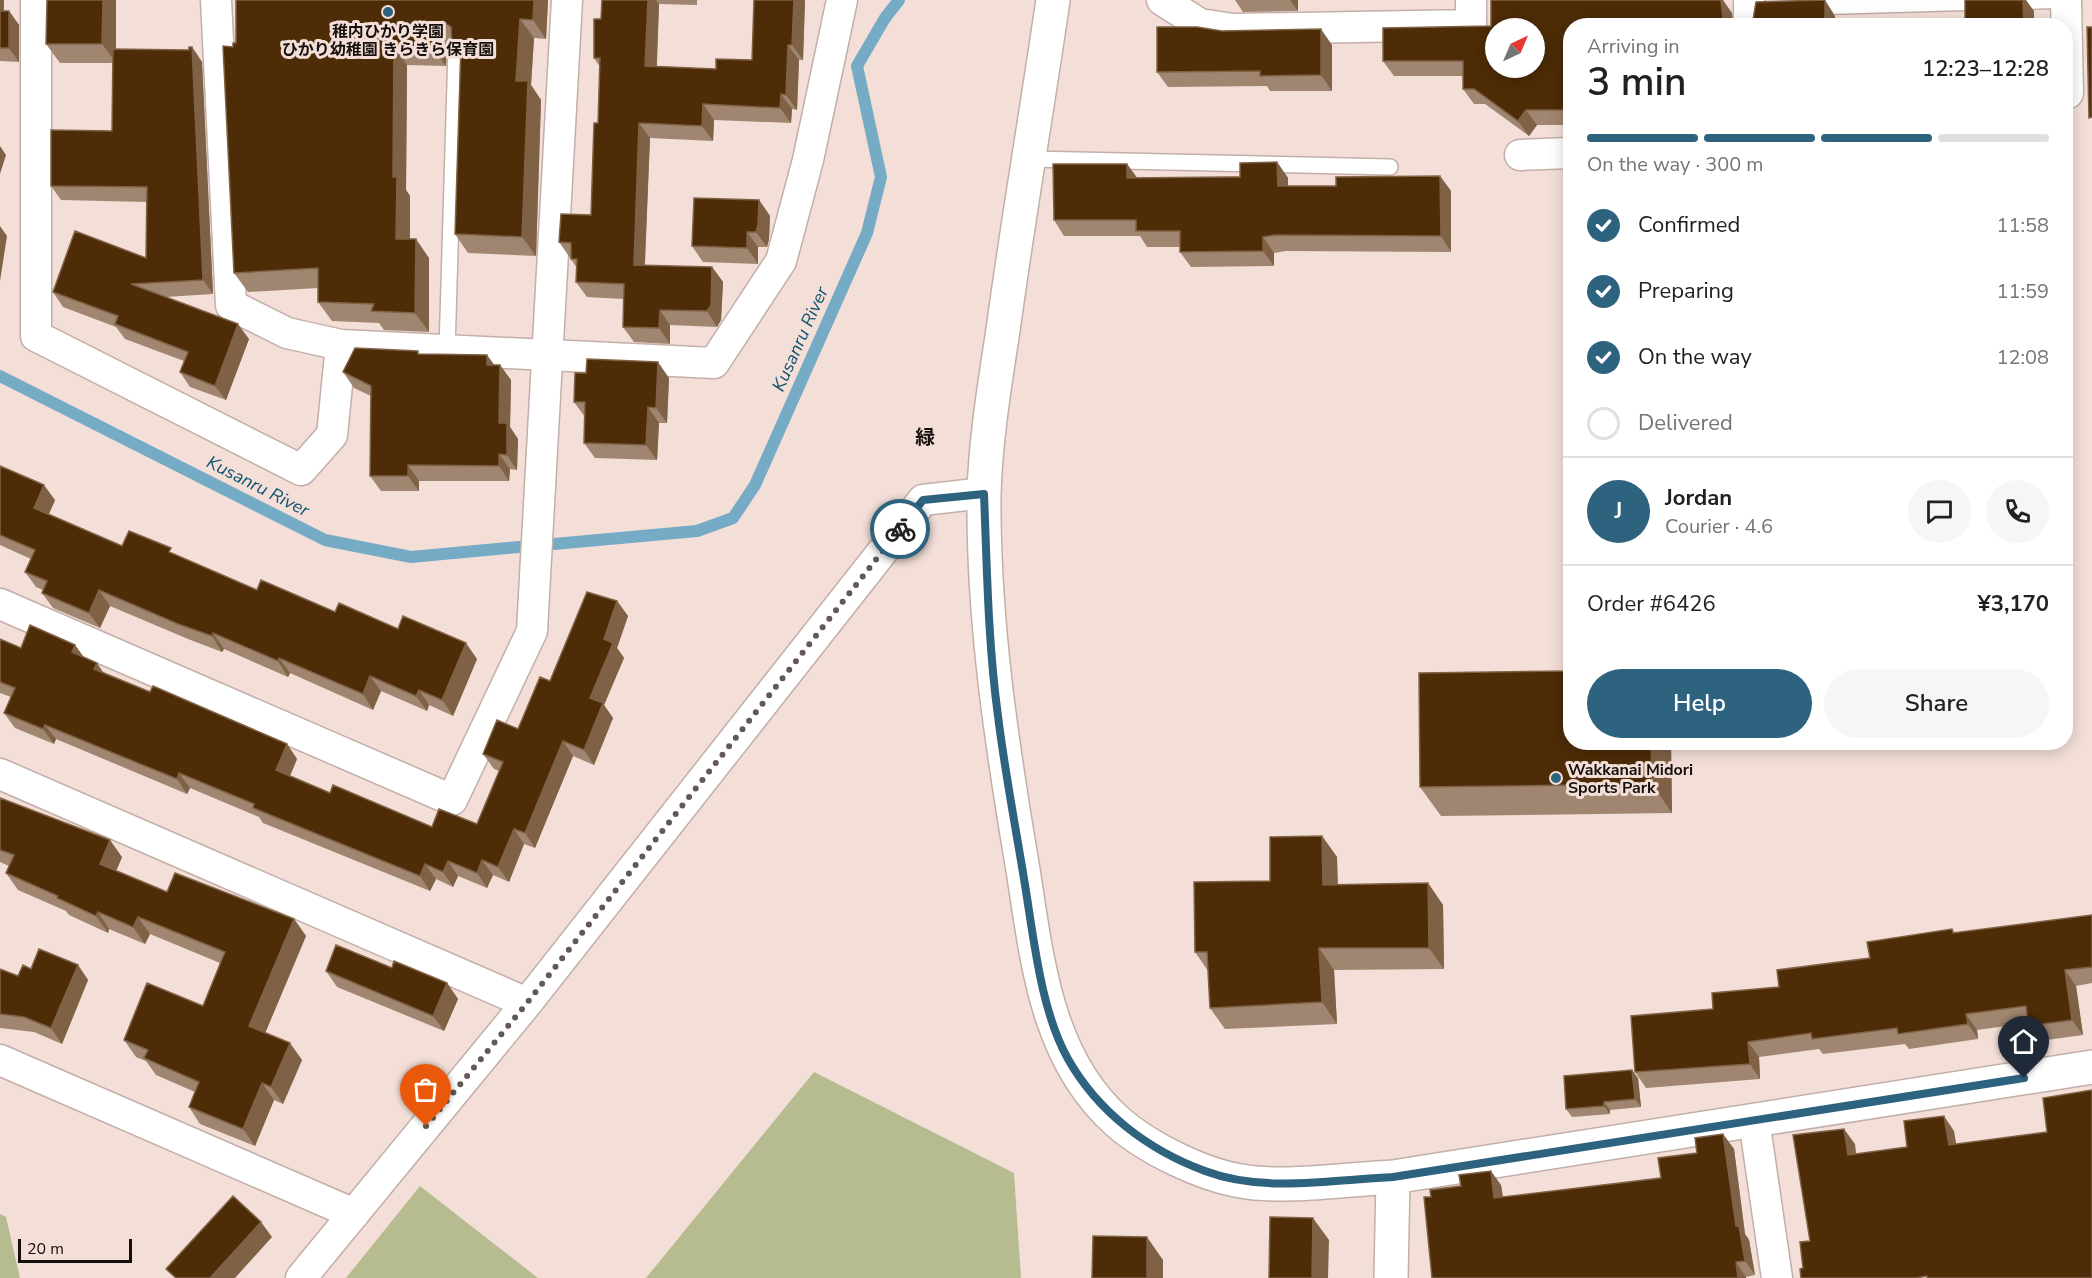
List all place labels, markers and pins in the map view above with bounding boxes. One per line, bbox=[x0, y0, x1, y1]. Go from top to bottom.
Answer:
marker: 稚内ひかり学園 ひかり幼稚園 きらきら保育園 bbox=[381, 5, 395, 19]
place label: 稚内ひかり学園 ひかり幼稚園 きらきら保育園 bbox=[282, 21, 494, 61]
place label: Wakkanai Midori Sports Park bbox=[1568, 759, 1693, 799]
marker: Wakkanai Midori Sports Park bbox=[1549, 771, 1563, 785]
pin bbox=[1998, 1016, 2049, 1078]
pin bbox=[400, 1064, 451, 1126]

